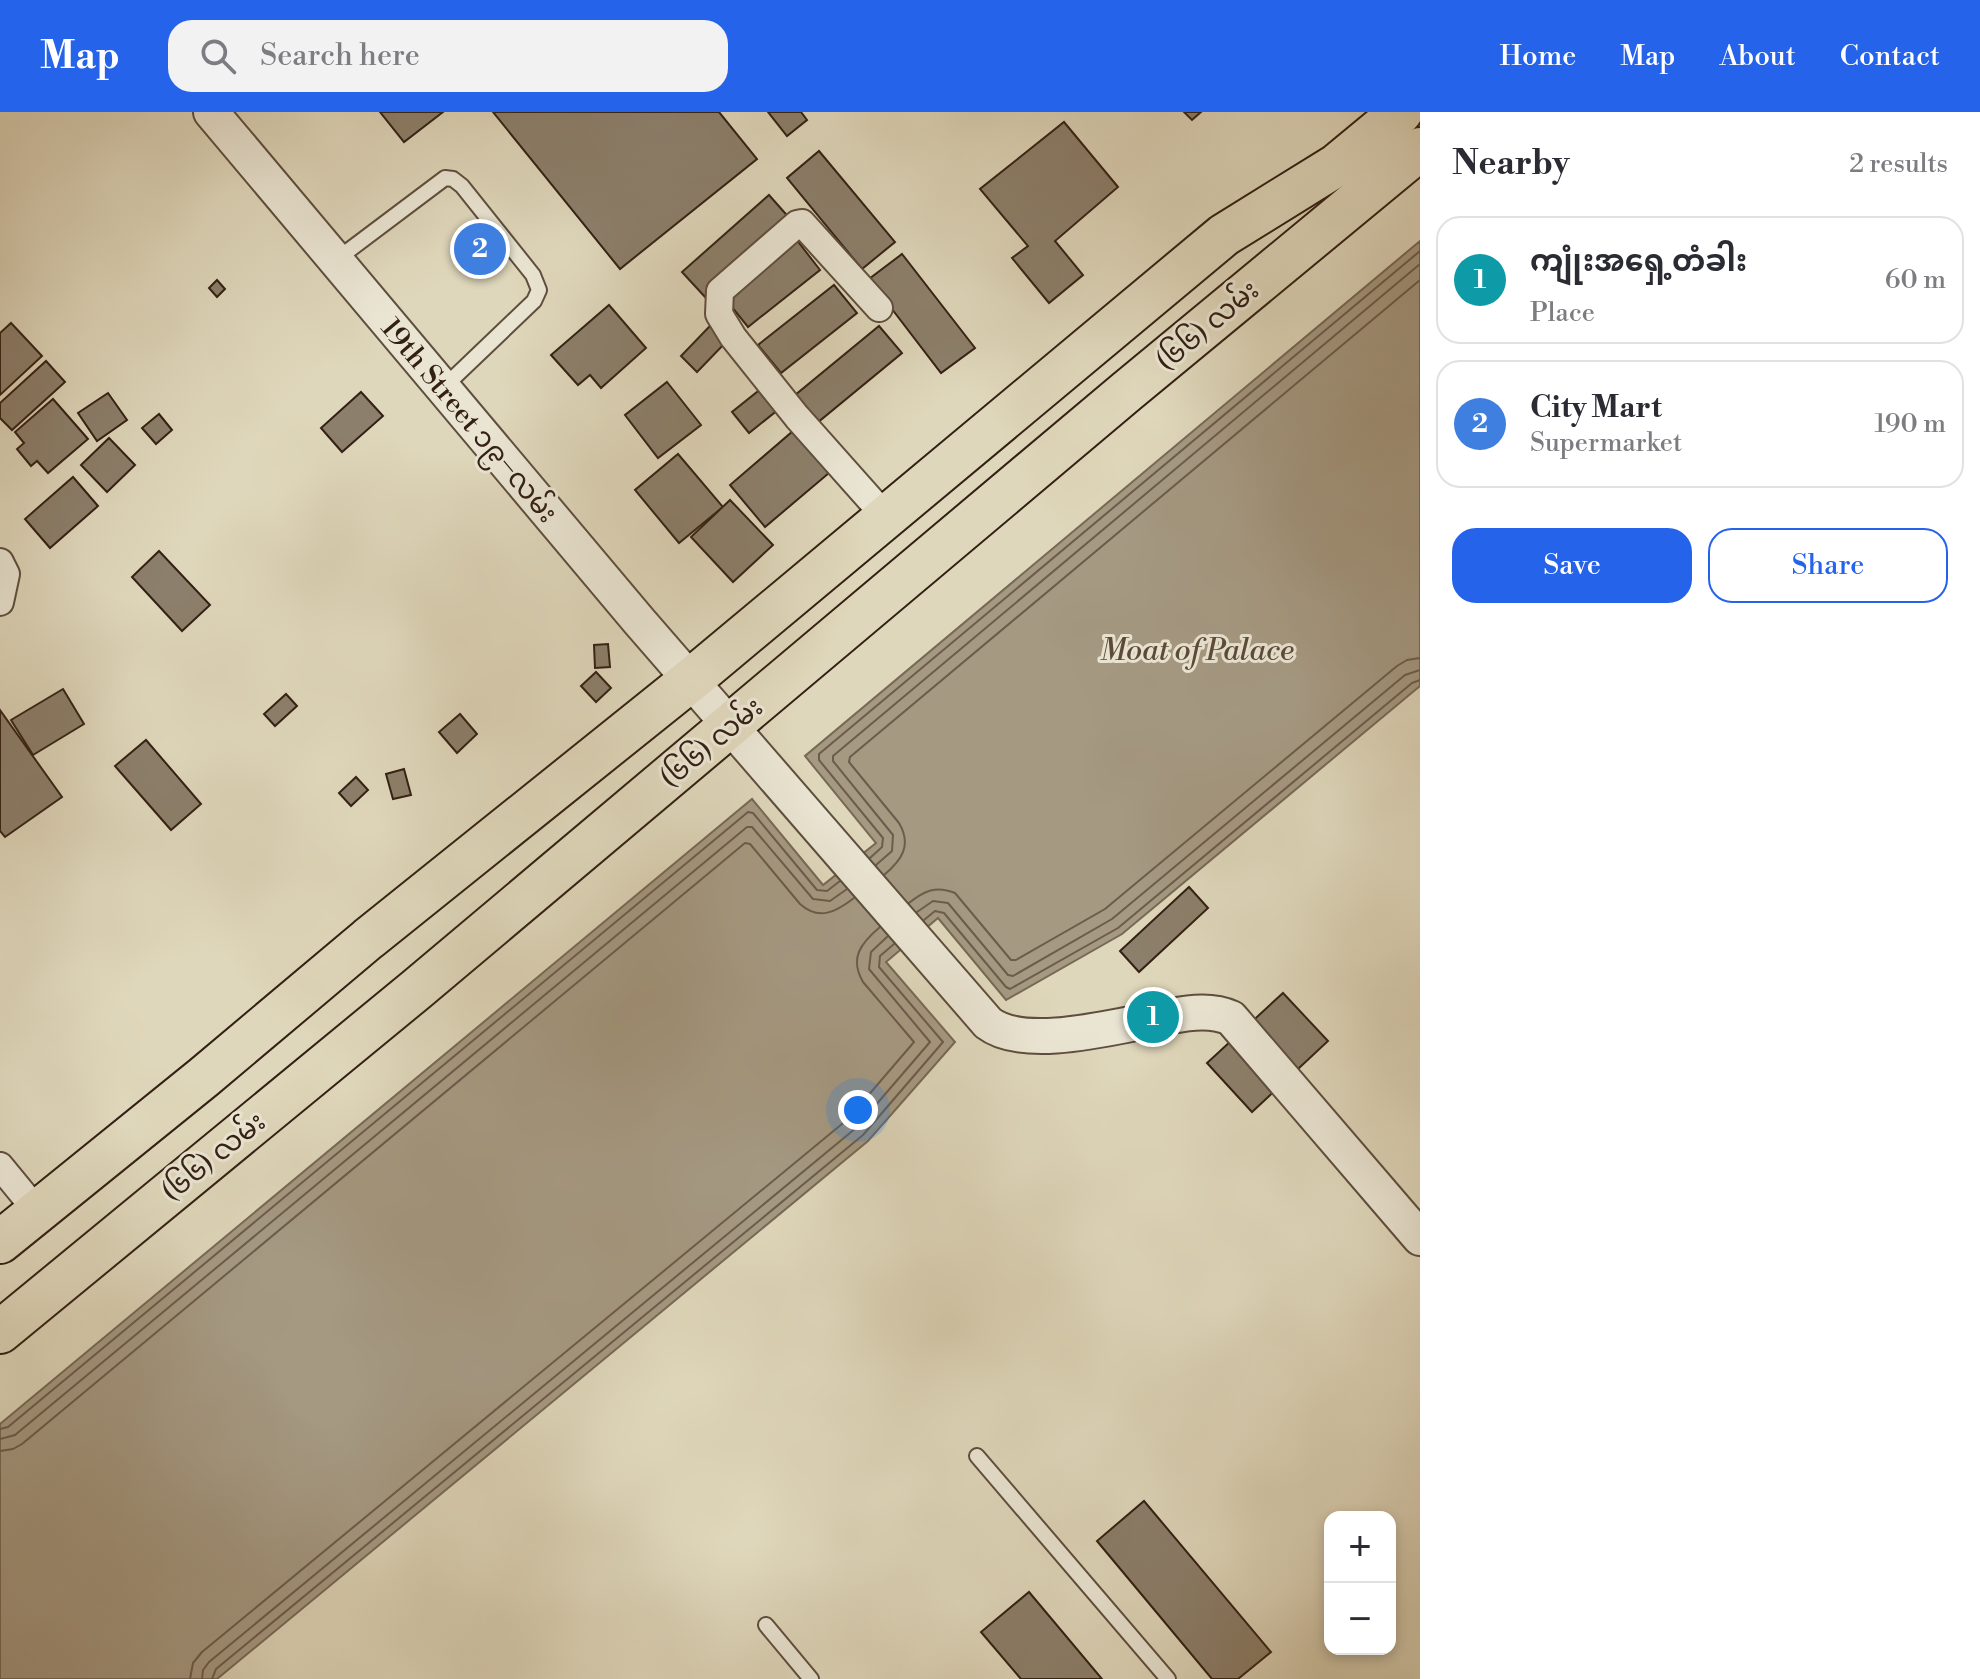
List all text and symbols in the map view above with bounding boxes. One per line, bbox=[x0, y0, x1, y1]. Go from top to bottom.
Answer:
search box bbox=[168, 20, 728, 92]
text: Map bbox=[40, 33, 120, 80]
icon: search bbox=[196, 34, 240, 78]
text: Search here bbox=[260, 37, 420, 75]
text: Home bbox=[1500, 39, 1576, 74]
text: Map bbox=[1620, 39, 1675, 74]
text: About bbox=[1719, 39, 1796, 74]
text: Contact bbox=[1840, 39, 1940, 74]
text: Nearby bbox=[1452, 143, 1570, 185]
text: 2 results bbox=[1849, 148, 1948, 180]
pin: 2 bbox=[454, 219, 506, 279]
text: ကျုံးအရှေ့တံခါး bbox=[1530, 243, 1747, 281]
text: 1 bbox=[1474, 264, 1486, 296]
text: 60 m bbox=[1885, 264, 1946, 296]
street label: (၆၆) လမ်း bbox=[1148, 272, 1267, 379]
text: Place bbox=[1530, 297, 1595, 329]
street label: 19th Street ၁၉−လမ်း bbox=[370, 310, 566, 533]
text: City Mart bbox=[1530, 389, 1662, 427]
text: 2 bbox=[1472, 408, 1488, 440]
text: 190 m bbox=[1875, 408, 1946, 440]
text: Supermarket bbox=[1530, 427, 1682, 459]
button: Save bbox=[1452, 528, 1692, 603]
button: Share bbox=[1708, 528, 1948, 603]
water label: Moat of Palace bbox=[1100, 632, 1294, 670]
street label: (၆၆) လမ်း bbox=[652, 689, 771, 796]
pin: 1 bbox=[1127, 987, 1179, 1047]
your location bbox=[838, 1090, 878, 1130]
street label: (၆၆) လမ်း bbox=[154, 1103, 273, 1210]
map controls bbox=[1324, 1511, 1396, 1655]
button: + bbox=[1324, 1511, 1396, 1583]
button: − bbox=[1324, 1583, 1396, 1655]

